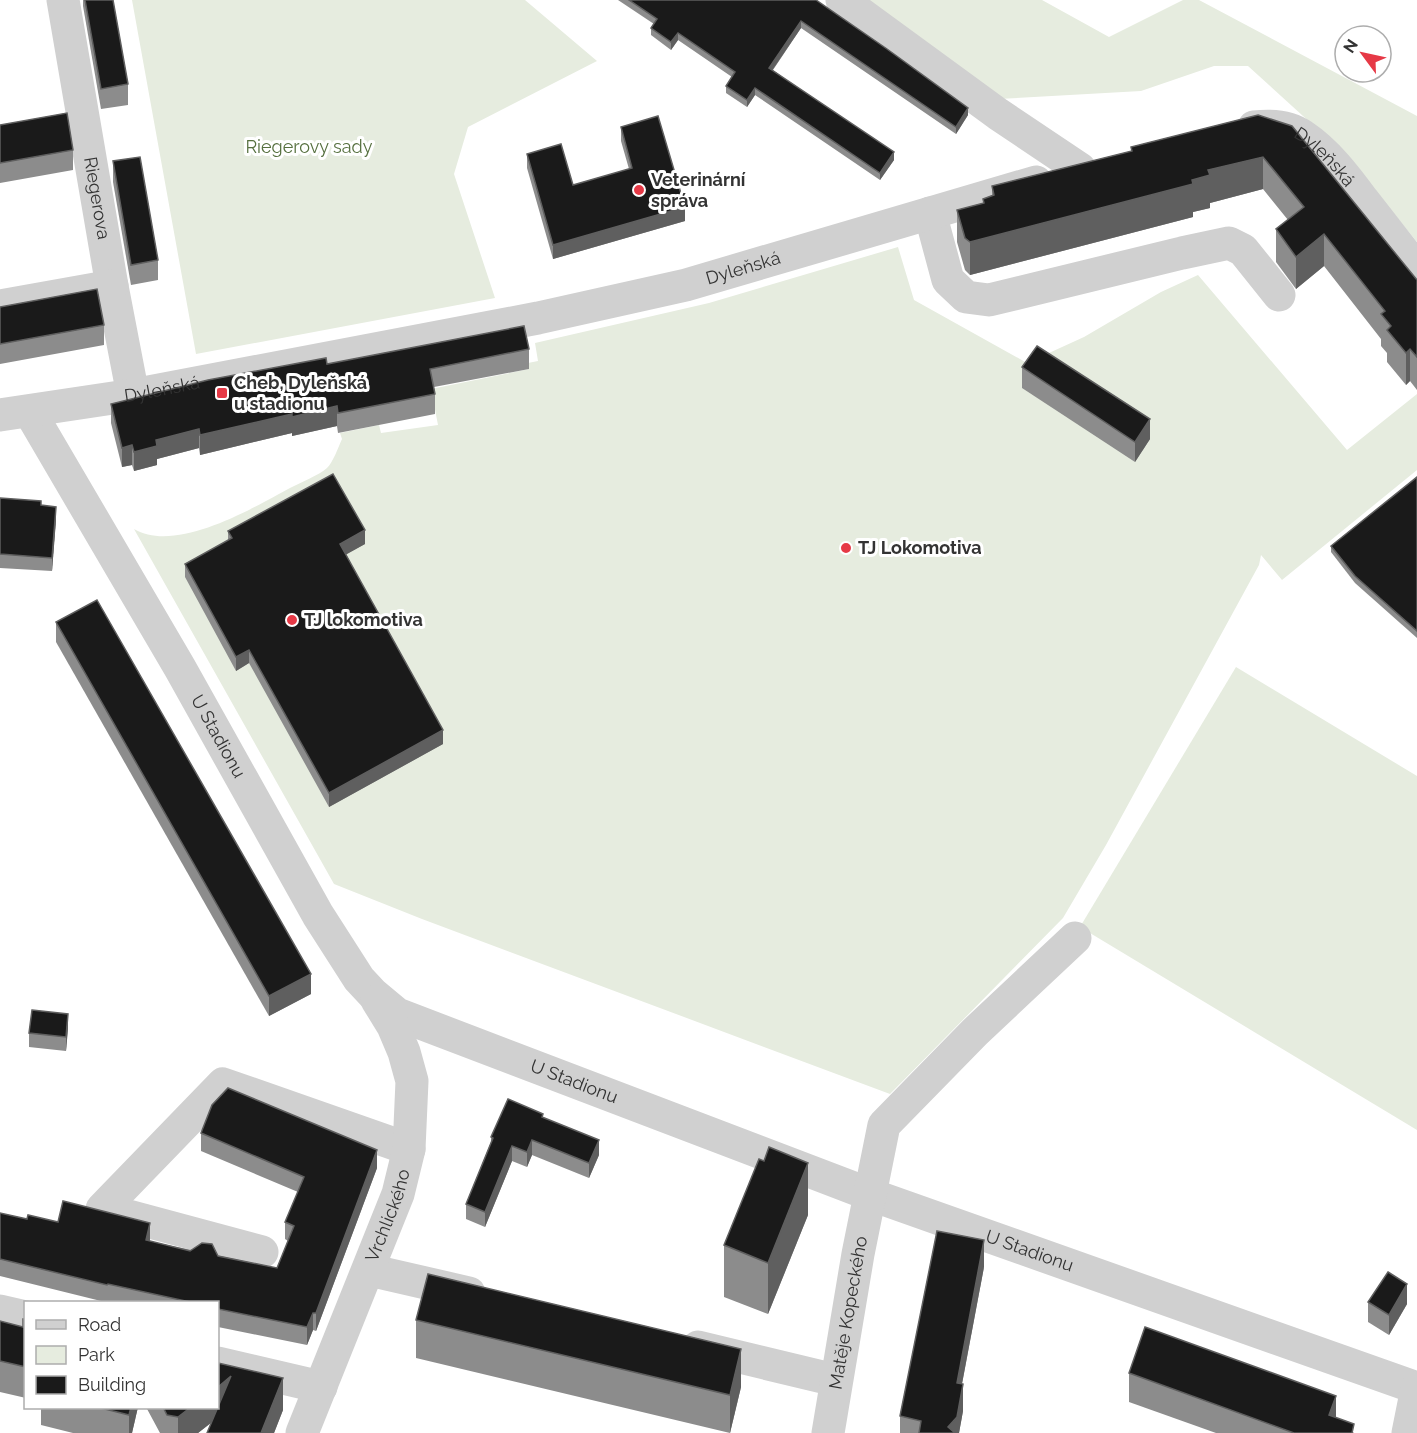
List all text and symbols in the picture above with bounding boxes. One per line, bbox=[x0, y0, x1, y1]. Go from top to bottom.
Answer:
north arrow bbox=[1333, 24, 1393, 84]
text: N bbox=[1340, 36, 1362, 56]
street label: Dyleňská bbox=[1291, 122, 1360, 190]
park label: Riegerovy sady bbox=[245, 136, 373, 157]
street label: Riegerova bbox=[80, 155, 115, 241]
place label: Veterinární správa bbox=[651, 169, 746, 211]
marker: Veterinární správa bbox=[632, 183, 646, 197]
street label: Dyleňská bbox=[703, 247, 783, 289]
street label: Dyleňská bbox=[123, 372, 202, 406]
place label: Cheb, Dyleňská u stadionu bbox=[234, 372, 367, 414]
marker: Cheb, Dyleňská u stadionu bbox=[215, 386, 229, 400]
place label: TJ Lokomotiva bbox=[858, 537, 981, 558]
marker: TJ Lokomotiva bbox=[839, 541, 853, 555]
place label: TJ lokomotiva bbox=[304, 609, 423, 630]
marker: TJ lokomotiva bbox=[285, 613, 299, 627]
street label: U Stadionu bbox=[187, 691, 250, 781]
street label: U Stadionu bbox=[528, 1055, 621, 1107]
street label: Vrchlického bbox=[361, 1167, 414, 1265]
street label: U Stadionu bbox=[983, 1225, 1077, 1276]
street label: Matěje Kopeckého bbox=[824, 1234, 871, 1391]
legend bbox=[24, 1301, 219, 1409]
text: Road bbox=[78, 1314, 121, 1335]
text: Park bbox=[78, 1344, 115, 1365]
text: Building bbox=[78, 1374, 146, 1395]

